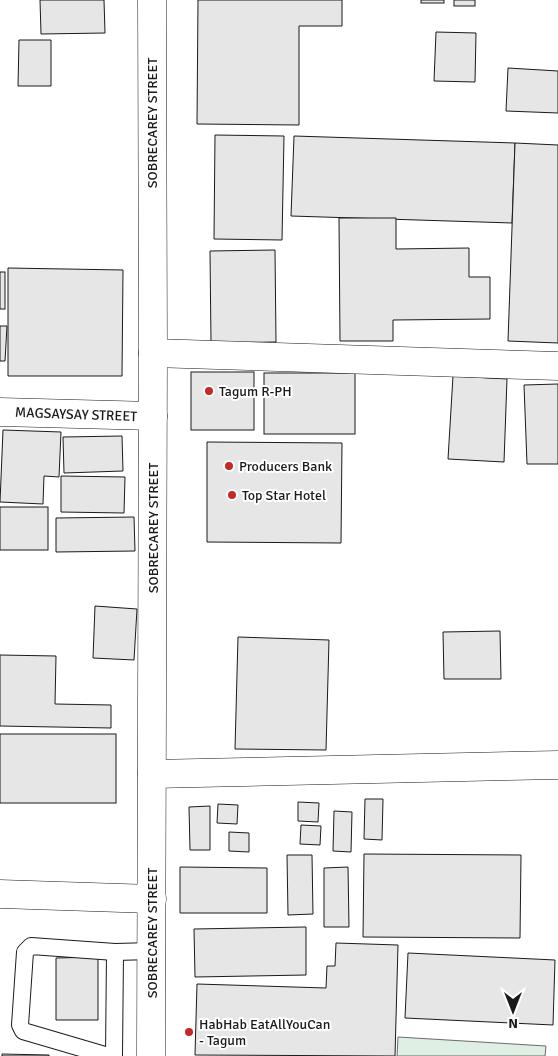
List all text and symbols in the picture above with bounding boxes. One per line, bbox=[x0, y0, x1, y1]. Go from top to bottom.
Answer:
street label: SOBRECAREY STREET bbox=[144, 58, 161, 188]
place label: Tagum R-PH bbox=[219, 383, 292, 400]
marker: Tagum R-PH bbox=[203, 385, 215, 397]
street label: MAGSAYSAY STREET bbox=[15, 404, 137, 425]
place label: Producers Bank bbox=[239, 458, 332, 475]
marker: Producers Bank bbox=[223, 460, 235, 472]
street label: SOBRECAREY STREET bbox=[145, 463, 162, 593]
place label: Top Star Hotel bbox=[242, 487, 326, 504]
marker: Top Star Hotel bbox=[226, 489, 238, 501]
street label: SOBRECAREY STREET bbox=[144, 868, 161, 998]
north arrow bbox=[488, 986, 538, 1036]
text: N bbox=[508, 1015, 518, 1032]
place label: HabHab EatAllYouCan - Tagum bbox=[199, 1016, 330, 1049]
marker: HabHab EatAllYouCan - Tagum bbox=[183, 1026, 195, 1038]

